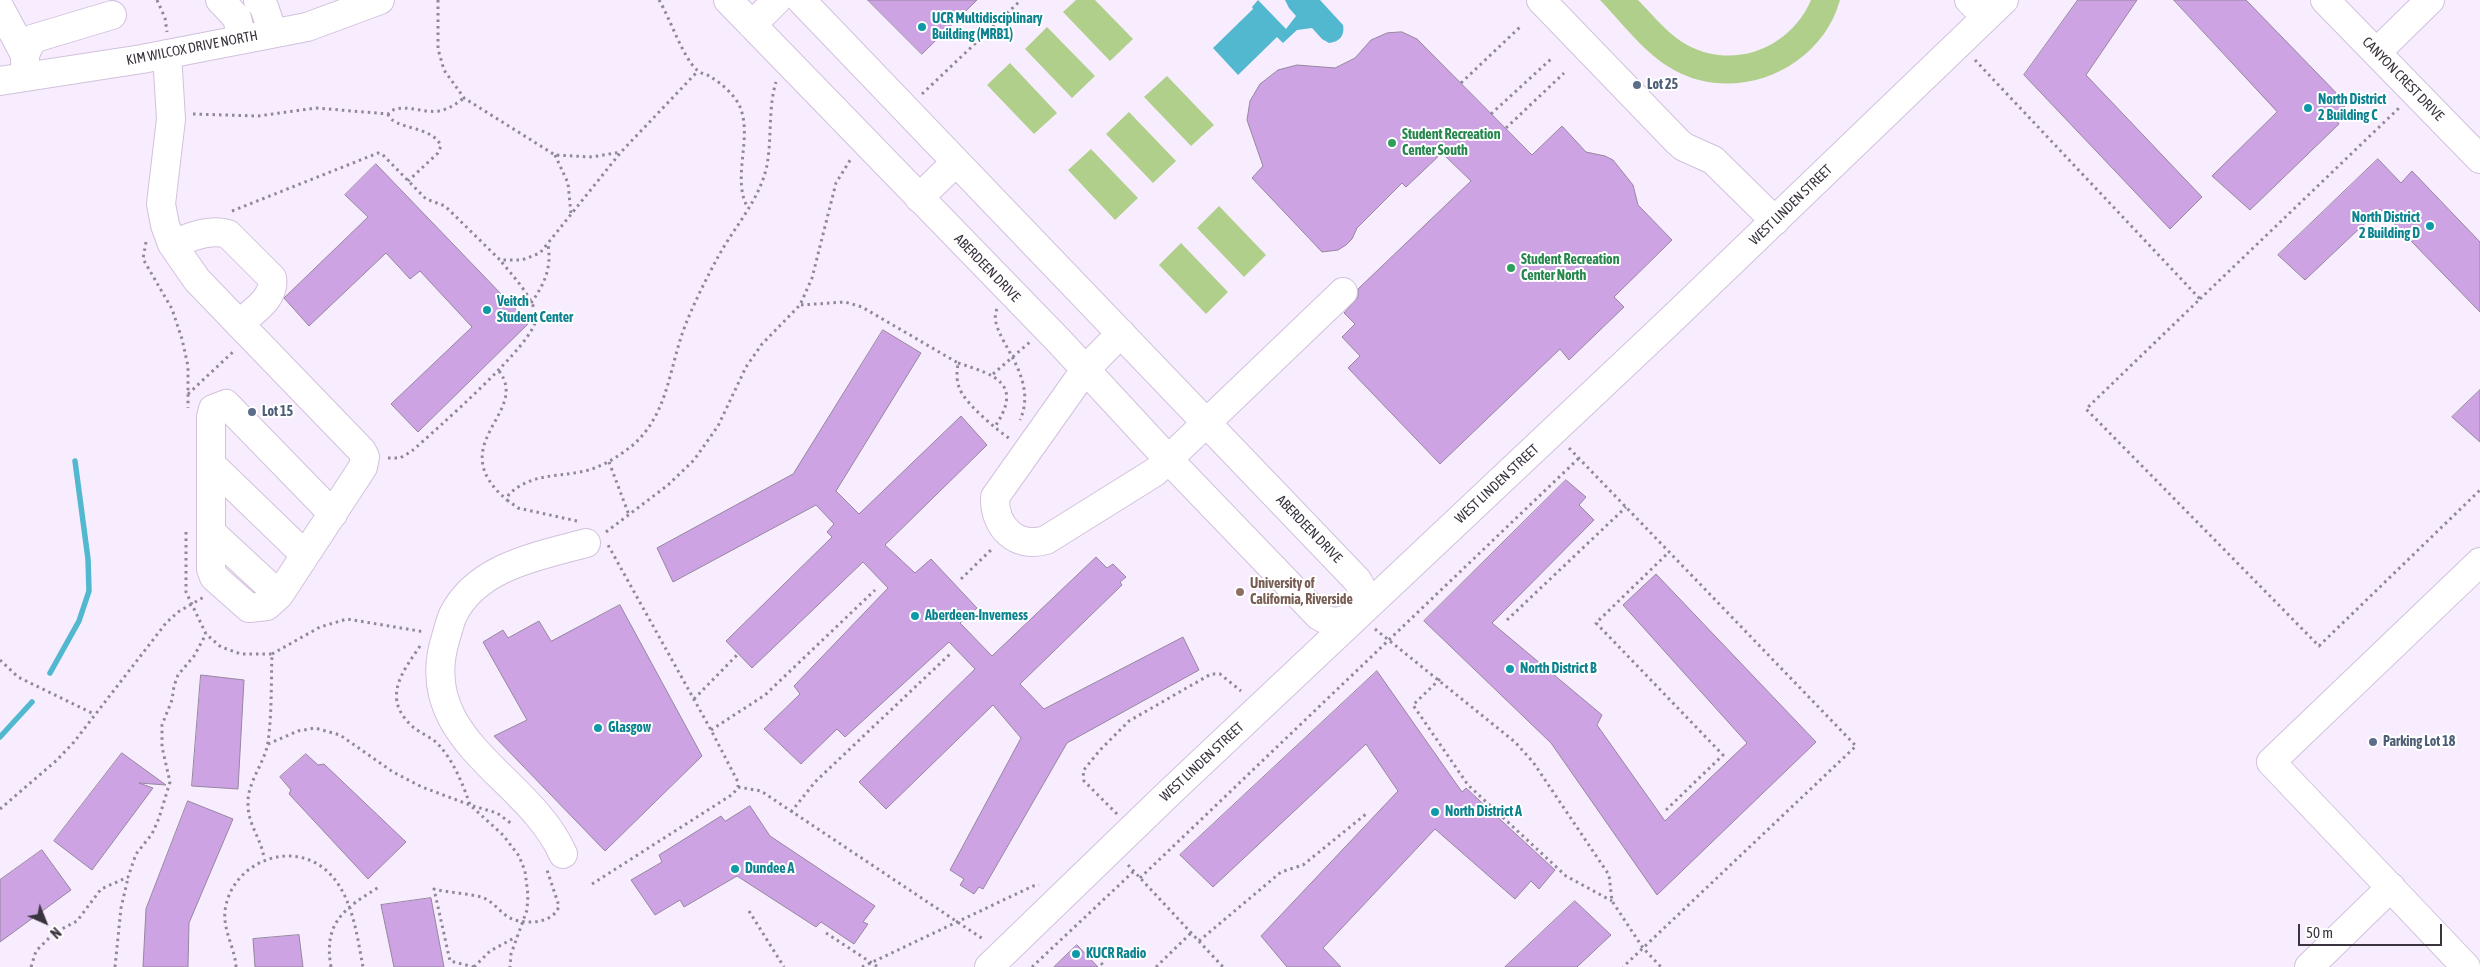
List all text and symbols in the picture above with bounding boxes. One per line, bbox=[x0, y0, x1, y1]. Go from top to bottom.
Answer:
place label: UCR Multidisciplinary Building (MRB1) bbox=[932, 11, 1043, 44]
marker: UCR Multidisciplinary Building (MRB1) bbox=[916, 21, 928, 33]
street label: KIM WILCOX DRIVE NORTH bbox=[125, 27, 259, 69]
street label: CANYON CREST DRIVE bbox=[2359, 34, 2447, 124]
place label: Lot 25 bbox=[1647, 77, 1678, 93]
marker: Lot 25 bbox=[1631, 79, 1643, 91]
place label: North District 2 Building C bbox=[2318, 92, 2386, 124]
marker: North District 2 Building C bbox=[2302, 102, 2314, 114]
place label: Student Recreation Center South bbox=[1402, 127, 1500, 160]
marker: Student Recreation Center South bbox=[1386, 137, 1398, 149]
street label: WEST LINDEN STREET bbox=[1746, 161, 1836, 249]
place label: North District 2 Building D bbox=[2352, 210, 2420, 242]
marker: North District 2 Building D bbox=[2424, 220, 2436, 232]
street label: ABERDEEN DRIVE bbox=[951, 231, 1023, 305]
place label: Student Recreation Center North bbox=[1521, 252, 1619, 284]
marker: Student Recreation Center North bbox=[1505, 262, 1517, 274]
place label: Veitch Student Center bbox=[497, 294, 573, 326]
marker: Veitch Student Center bbox=[481, 304, 493, 316]
place label: Lot 15 bbox=[262, 404, 293, 420]
marker: Lot 15 bbox=[246, 406, 258, 418]
street label: WEST LINDEN STREET bbox=[1452, 441, 1542, 527]
street label: ABERDEEN DRIVE bbox=[1273, 492, 1345, 566]
place label: University of California, Riverside bbox=[1250, 576, 1353, 608]
marker: University of California, Riverside bbox=[1234, 586, 1246, 598]
place label: Aberdeen-Inverness bbox=[925, 608, 1028, 624]
marker: Aberdeen-Inverness bbox=[909, 610, 921, 622]
place label: North District B bbox=[1520, 661, 1597, 677]
marker: North District B bbox=[1504, 663, 1516, 675]
street label: WEST LINDEN STREET bbox=[1157, 719, 1247, 805]
place label: Glasgow bbox=[608, 720, 651, 736]
marker: Glasgow bbox=[592, 722, 604, 734]
place label: Parking Lot 18 bbox=[2383, 734, 2455, 750]
marker: Parking Lot 18 bbox=[2367, 736, 2379, 748]
place label: North District A bbox=[1445, 804, 1522, 820]
marker: North District A bbox=[1429, 806, 1441, 818]
place label: Dundee A bbox=[745, 861, 794, 877]
marker: Dundee A bbox=[729, 863, 741, 875]
north arrow bbox=[20, 897, 70, 947]
scale bar bbox=[2300, 914, 2444, 946]
text: N bbox=[47, 924, 64, 941]
text: 50 m bbox=[2306, 924, 2333, 941]
place label: KUCR Radio bbox=[1086, 946, 1146, 962]
marker: KUCR Radio bbox=[1070, 948, 1082, 960]

